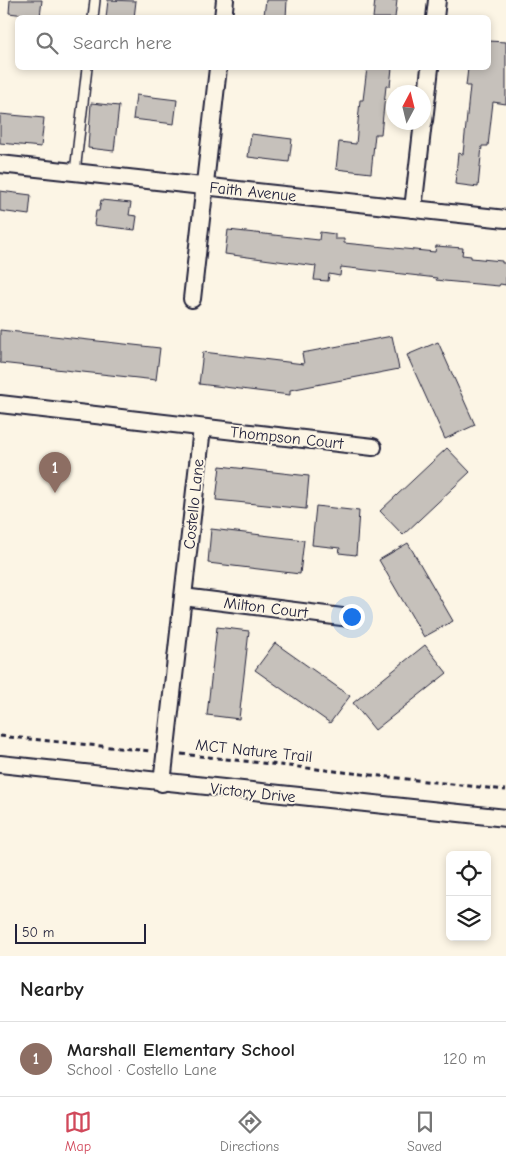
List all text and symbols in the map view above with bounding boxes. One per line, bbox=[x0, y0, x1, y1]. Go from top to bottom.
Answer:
search box bbox=[15, 15, 491, 70]
icon: search bbox=[33, 29, 61, 57]
text: Search here bbox=[73, 32, 172, 54]
north arrow bbox=[386, 85, 431, 130]
street label: Faith Avenue bbox=[208, 178, 297, 206]
street label: Thompson Court bbox=[229, 423, 345, 453]
pin: 1 bbox=[39, 452, 71, 493]
street label: Costello Lane bbox=[180, 458, 208, 550]
street label: Milton Court bbox=[223, 594, 309, 622]
your location bbox=[339, 604, 365, 630]
street label: MCT Nature Trail bbox=[194, 736, 313, 766]
street label: Victory Drive bbox=[209, 780, 296, 806]
map controls bbox=[446, 851, 491, 941]
button: locate bbox=[446, 851, 491, 896]
button: layers bbox=[446, 896, 491, 941]
scale bar bbox=[15, 921, 146, 944]
text: 50 m bbox=[22, 924, 54, 941]
text: Nearby bbox=[20, 977, 84, 1001]
text: Marshall Elementary School bbox=[67, 1039, 295, 1061]
text: 1 bbox=[33, 1050, 39, 1068]
text: 120 m bbox=[443, 1050, 486, 1068]
text: School · Costello Lane bbox=[67, 1061, 217, 1079]
tab: Map bbox=[64, 1108, 92, 1155]
tab: Directions bbox=[220, 1108, 279, 1155]
tab: Saved bbox=[407, 1108, 442, 1155]

